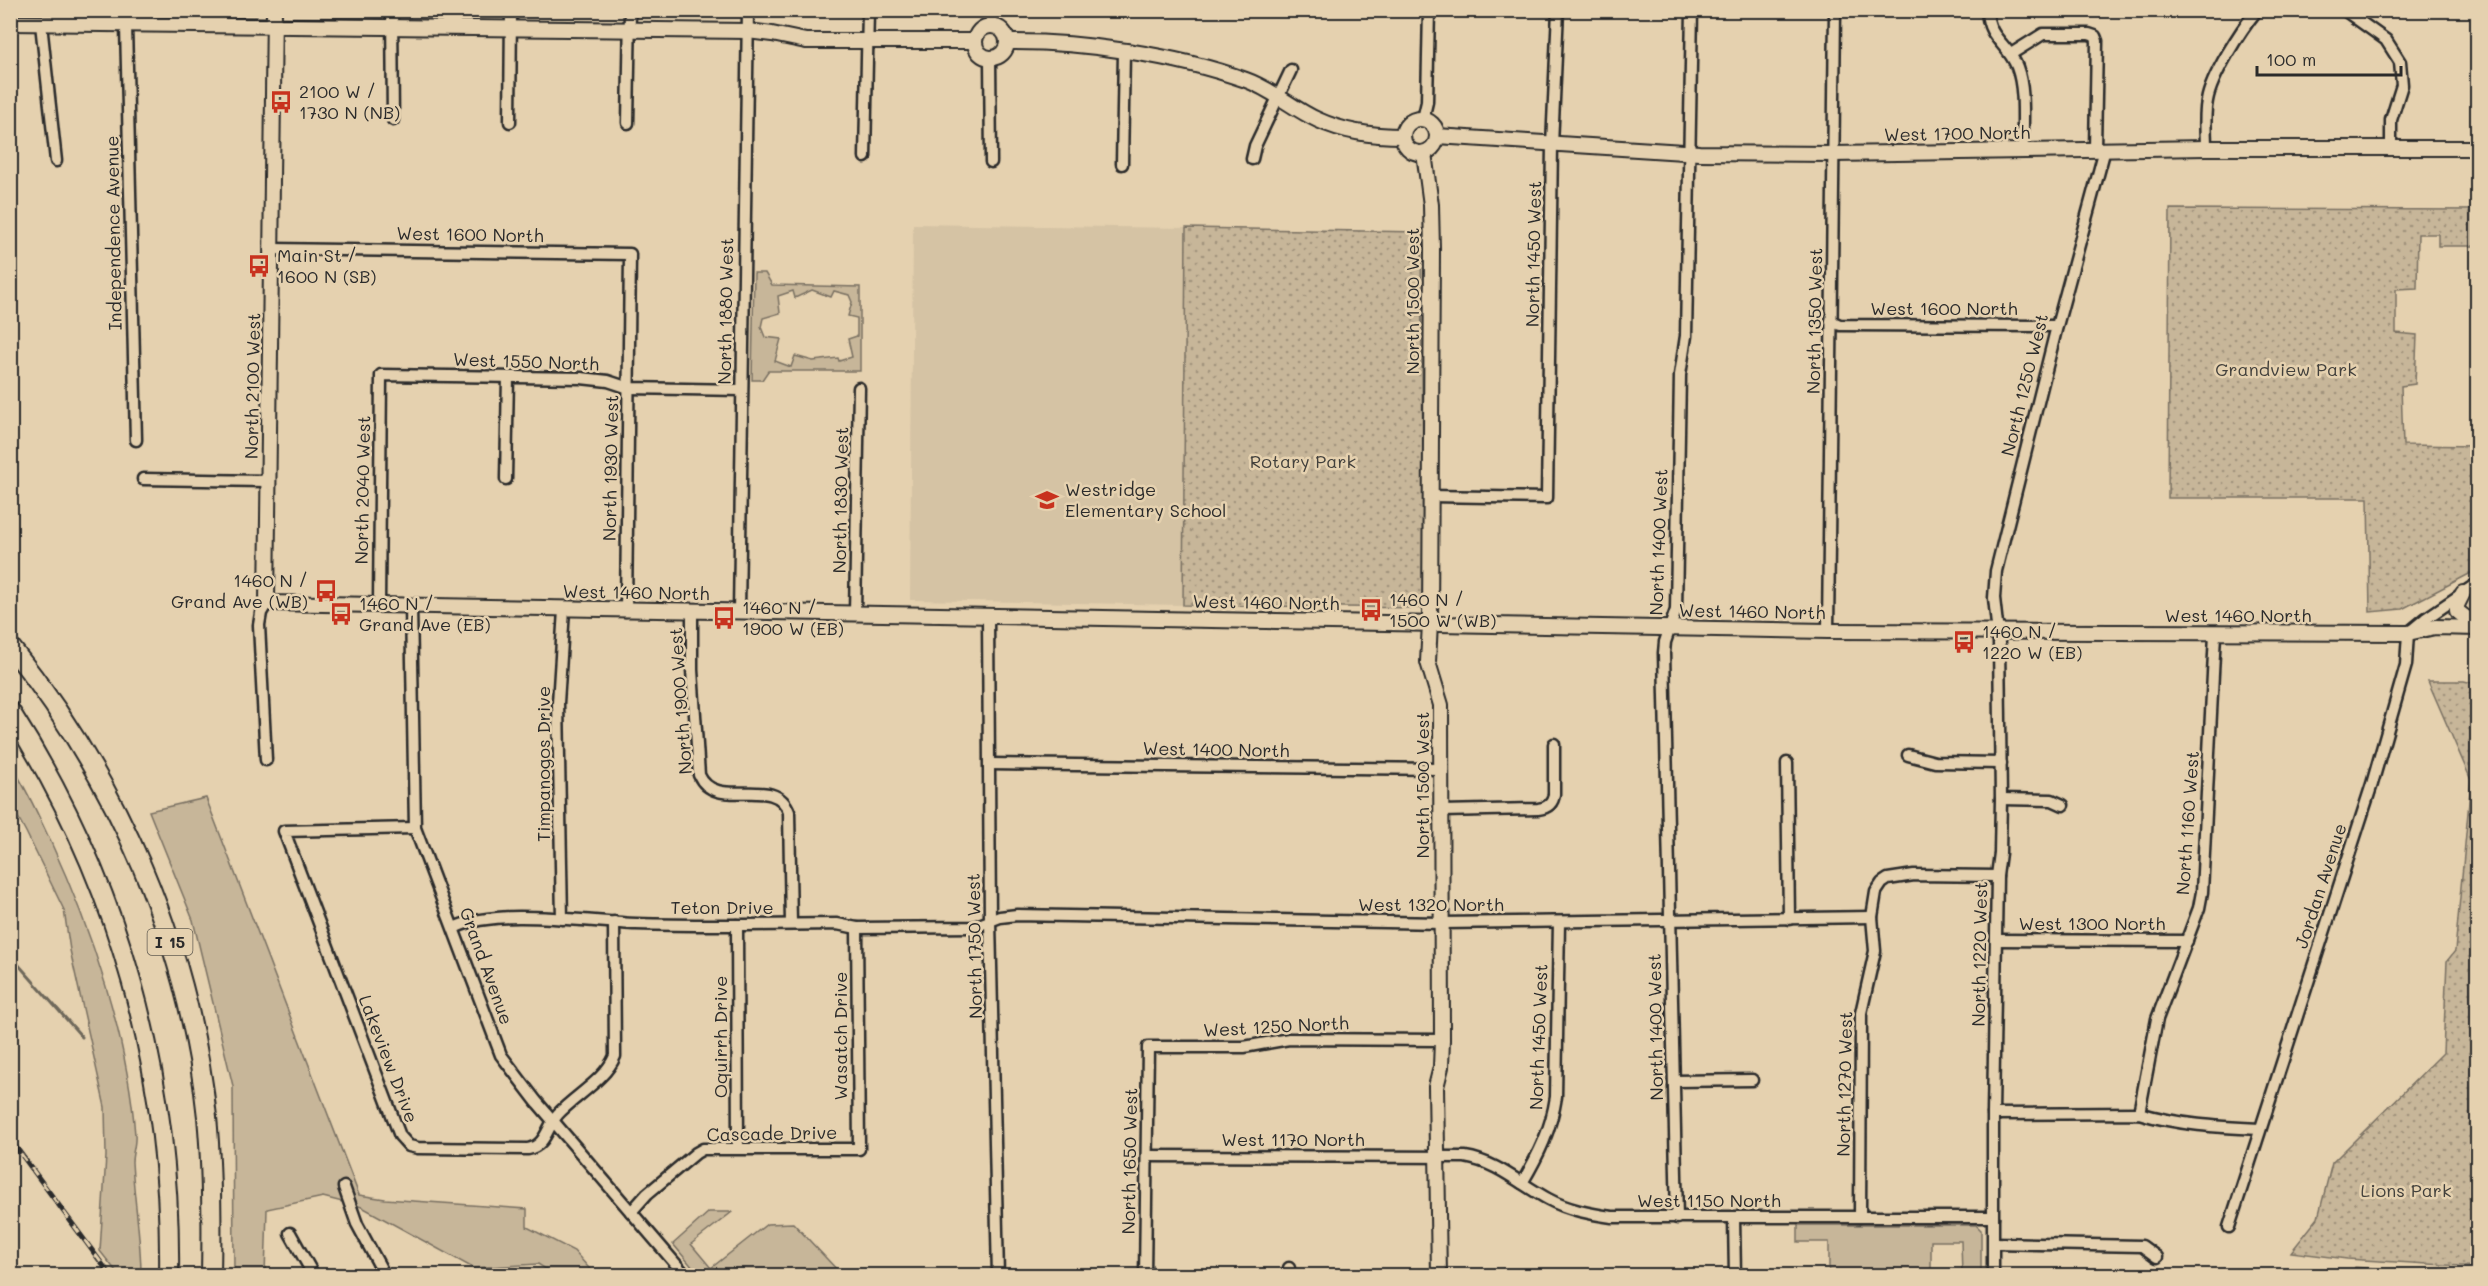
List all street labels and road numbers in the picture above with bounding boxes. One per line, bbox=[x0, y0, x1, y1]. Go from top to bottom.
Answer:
street label: West 1700 North bbox=[1884, 120, 2030, 146]
street label: Independence Avenue bbox=[99, 135, 127, 331]
street label: North 1450 West bbox=[1520, 181, 1546, 327]
street label: West 1600 North bbox=[396, 221, 544, 247]
street label: North 1500 West bbox=[1400, 228, 1424, 374]
street label: North 1880 West bbox=[712, 237, 738, 385]
street label: North 1350 West bbox=[1801, 248, 1827, 394]
street label: West 1600 North bbox=[1870, 296, 2018, 320]
street label: North 1250 West bbox=[1995, 311, 2053, 458]
street label: North 2100 West bbox=[239, 313, 265, 459]
street label: West 1550 North bbox=[452, 346, 600, 376]
street label: North 1930 West bbox=[597, 395, 623, 541]
street label: North 2040 West bbox=[349, 415, 375, 565]
street label: North 1830 West bbox=[827, 426, 853, 574]
street label: North 1400 West bbox=[1643, 468, 1673, 616]
street label: West 1460 North bbox=[562, 579, 710, 605]
street label: West 1460 North bbox=[1192, 589, 1340, 615]
street label: West 1460 North bbox=[1678, 598, 1826, 624]
street label: West 1460 North bbox=[2165, 603, 2311, 627]
street label: North 1900 West bbox=[663, 627, 697, 775]
street label: Timpanogos Drive bbox=[531, 686, 555, 842]
street label: North 1500 West bbox=[1410, 712, 1434, 858]
street label: West 1400 North bbox=[1142, 736, 1290, 762]
street label: North 1160 West bbox=[2170, 750, 2204, 896]
street label: Jordan Avenue bbox=[2289, 820, 2352, 951]
street label: North 1750 West bbox=[961, 873, 987, 1019]
street label: North 1220 West bbox=[1966, 881, 1992, 1027]
street label: West 1320 North bbox=[1358, 892, 1504, 916]
street label: Teton Drive bbox=[670, 895, 774, 919]
street label: Grand Avenue bbox=[455, 904, 519, 1028]
street label: West 1300 North bbox=[2018, 911, 2166, 935]
road number: I 15 bbox=[148, 929, 192, 955]
street label: North 1400 West bbox=[1642, 953, 1668, 1101]
street label: North 1450 West bbox=[1523, 963, 1553, 1111]
street label: Wasatch Drive bbox=[828, 972, 852, 1100]
street label: Oquirrh Drive bbox=[708, 976, 732, 1098]
street label: Lakeview Drive bbox=[354, 991, 424, 1126]
street label: West 1250 North bbox=[1202, 1010, 1349, 1042]
street label: North 1270 West bbox=[1831, 1011, 1857, 1157]
street label: North 1650 West bbox=[1116, 1087, 1142, 1235]
street label: Cascade Drive bbox=[707, 1120, 837, 1146]
street label: West 1170 North bbox=[1221, 1127, 1365, 1151]
street label: West 1150 North bbox=[1637, 1188, 1781, 1212]

